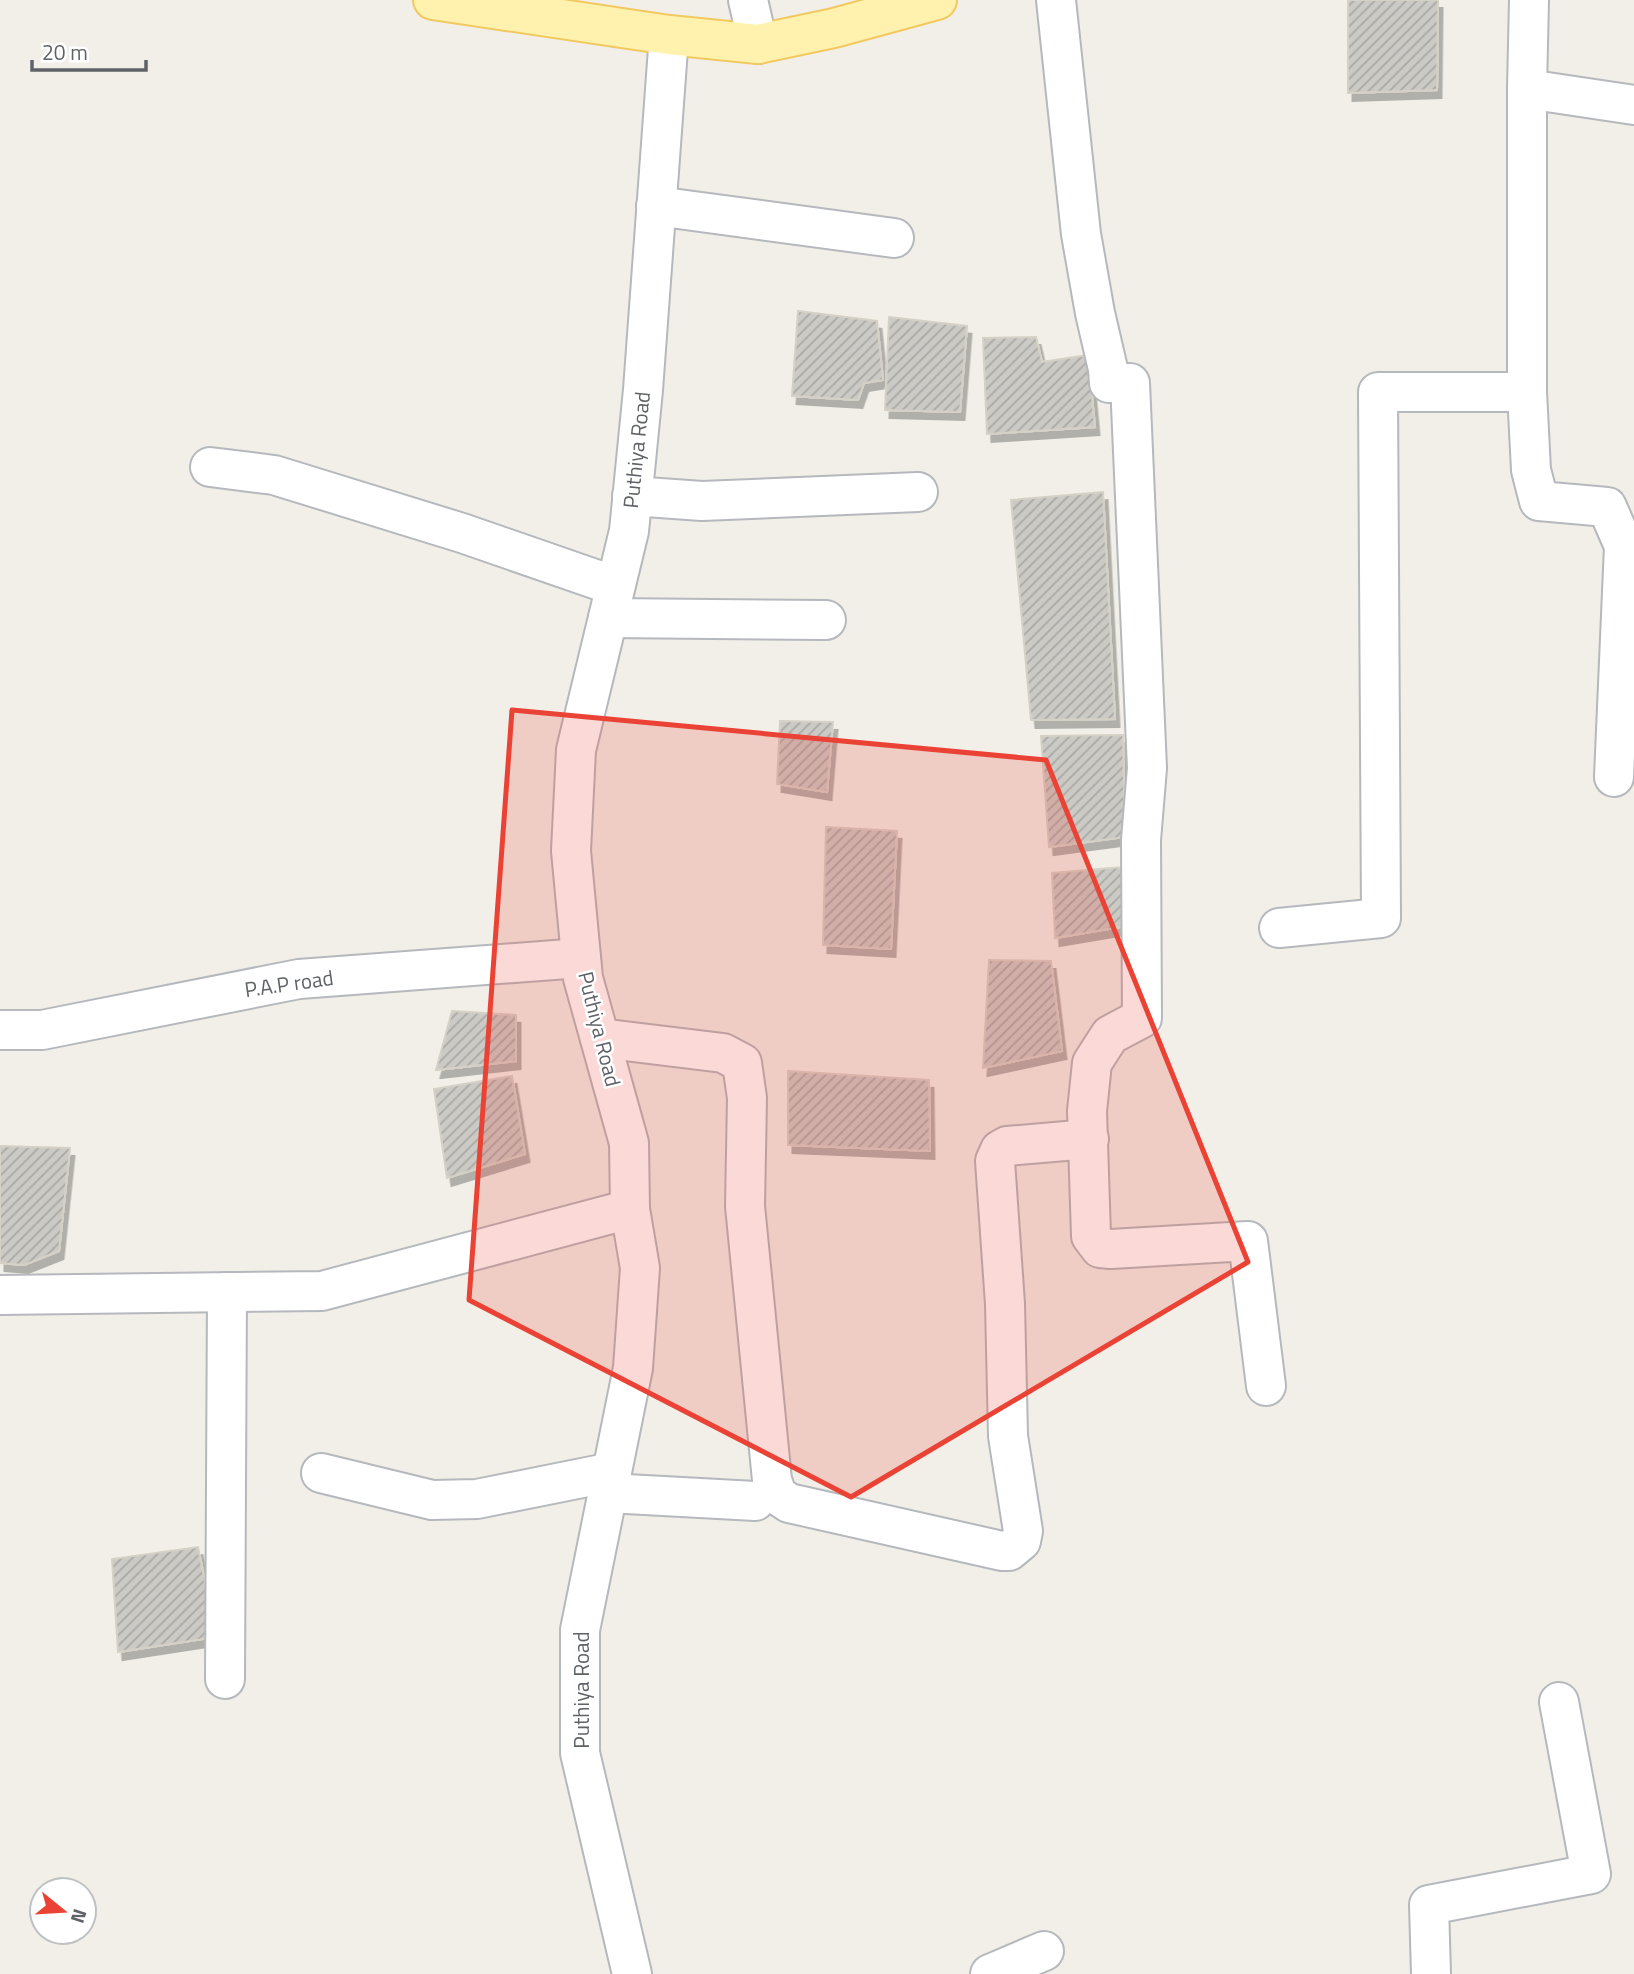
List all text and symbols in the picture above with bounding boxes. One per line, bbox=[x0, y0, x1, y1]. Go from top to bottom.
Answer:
scale bar bbox=[32, 28, 145, 72]
text: 20 m bbox=[42, 36, 88, 68]
street label: Puthiya Road bbox=[614, 390, 658, 510]
street label: P.A.P road bbox=[242, 961, 335, 1005]
street label: Puthiya Road bbox=[570, 968, 630, 1090]
street label: Puthiya Road bbox=[565, 1631, 597, 1749]
north arrow bbox=[28, 1876, 98, 1946]
text: N bbox=[64, 1906, 95, 1927]

